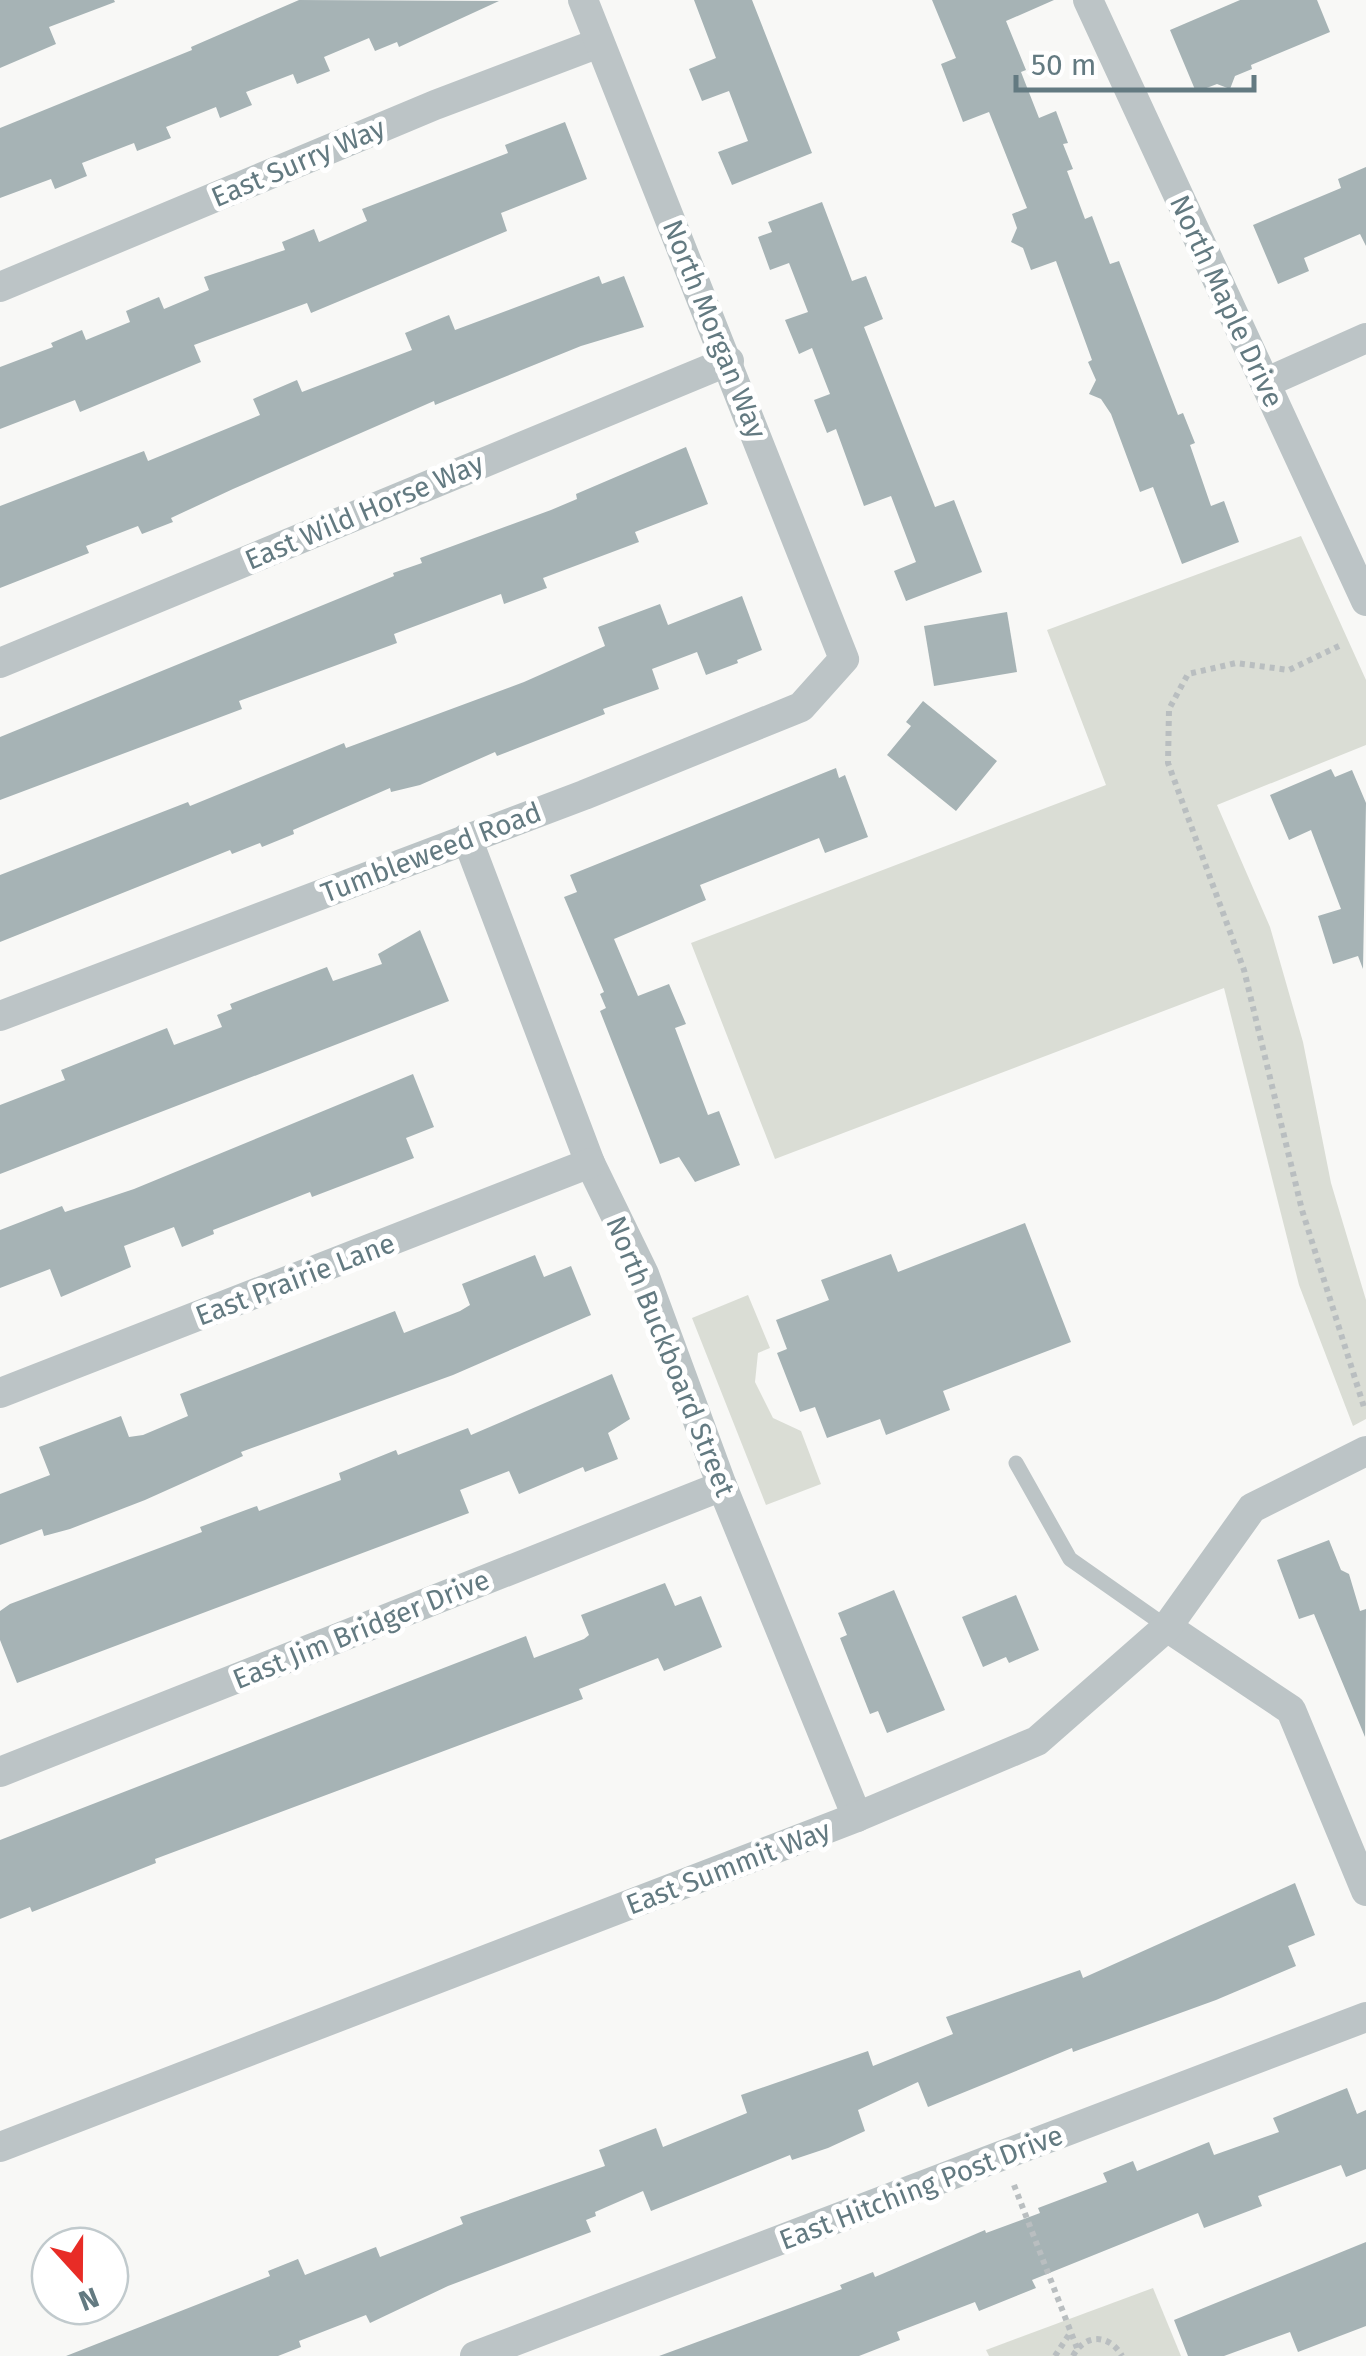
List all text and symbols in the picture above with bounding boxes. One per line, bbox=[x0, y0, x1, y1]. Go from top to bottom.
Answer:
scale bar bbox=[1016, 30, 1254, 92]
text: 50 m bbox=[1031, 47, 1096, 83]
street label: East Surry Way bbox=[206, 111, 390, 214]
street label: North Maple Drive bbox=[1163, 190, 1290, 413]
street label: North Morgan Way bbox=[656, 215, 774, 443]
street label: East Wild Horse Way bbox=[240, 446, 489, 577]
street label: Tumbleweed Road bbox=[317, 795, 546, 910]
street label: North Buckboard Street bbox=[599, 1211, 742, 1502]
street label: East Prairie Lane bbox=[191, 1226, 400, 1333]
street label: East Jim Bridger Drive bbox=[228, 1563, 494, 1696]
street label: East Summit Way bbox=[621, 1813, 835, 1922]
street label: East Hitching Post Drive bbox=[775, 2118, 1068, 2257]
north arrow bbox=[30, 2226, 130, 2326]
text: N bbox=[74, 2280, 103, 2318]

